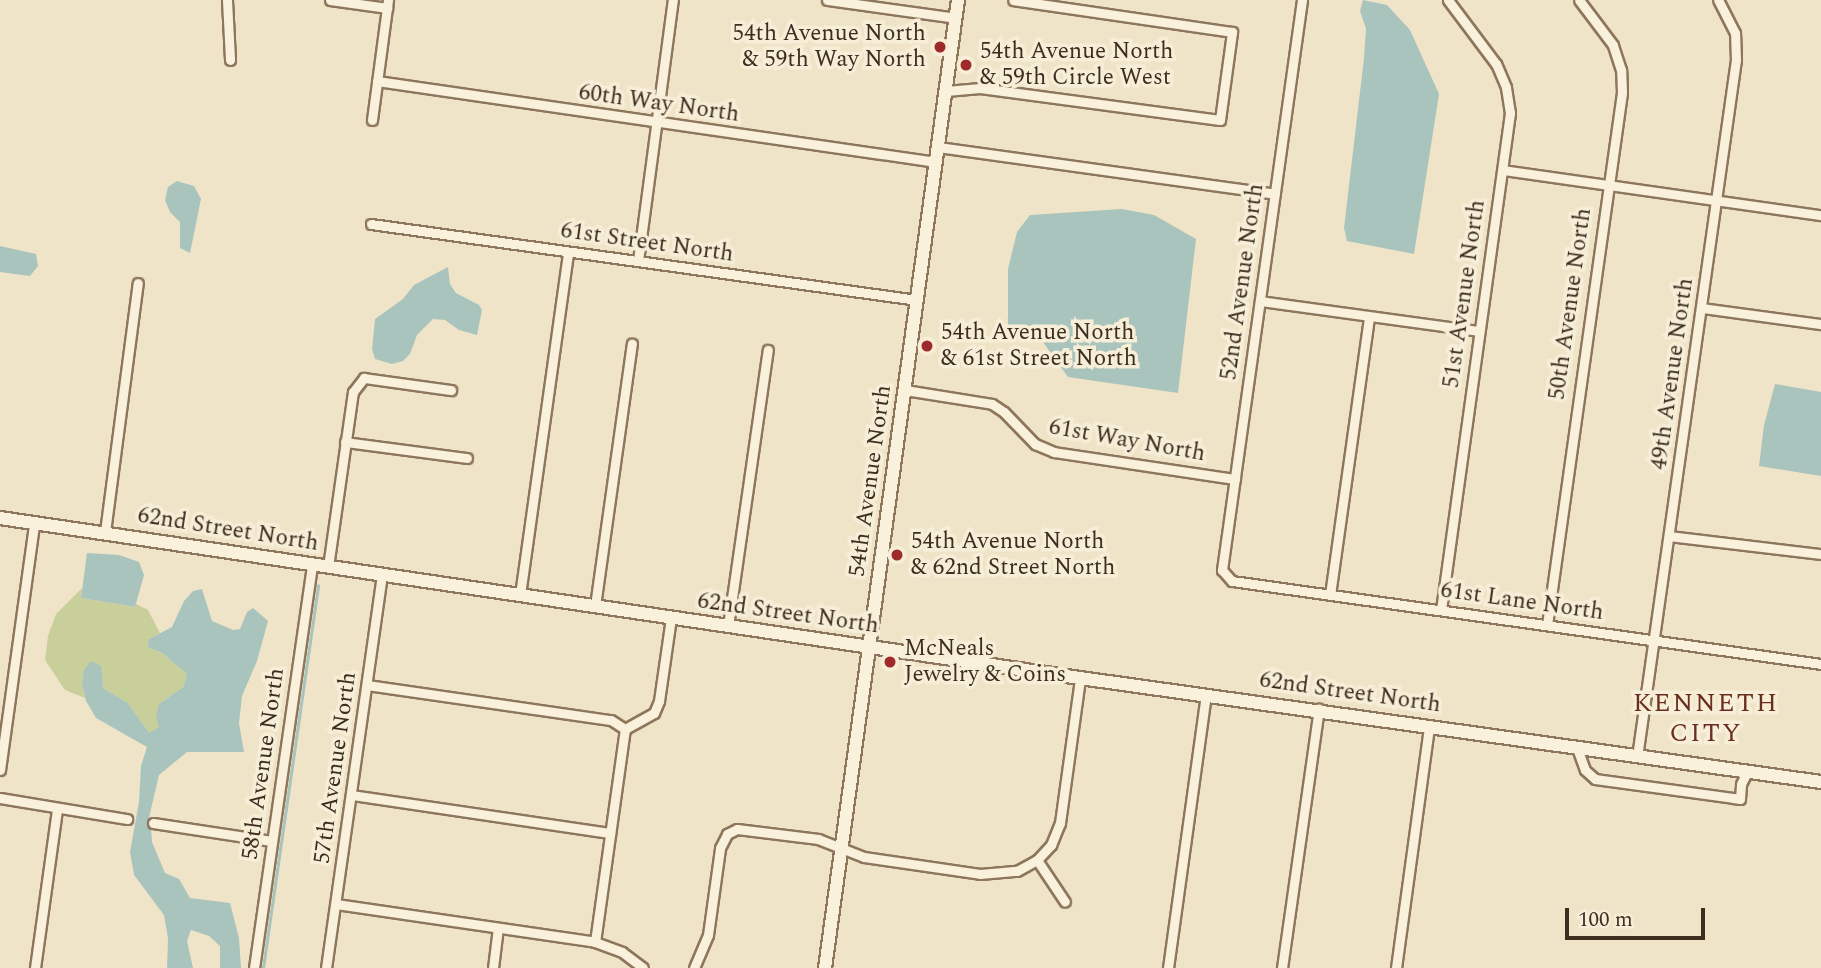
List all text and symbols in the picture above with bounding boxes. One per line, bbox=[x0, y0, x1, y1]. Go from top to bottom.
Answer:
place label: 54th Avenue North & 59th Way North bbox=[733, 20, 926, 74]
place label: 54th Avenue North & 59th Circle West bbox=[980, 38, 1173, 92]
marker: 54th Avenue North & 59th Way North bbox=[932, 39, 948, 55]
marker: 54th Avenue North & 59th Circle West bbox=[958, 57, 974, 73]
street label: 60th Way North bbox=[577, 79, 741, 129]
street label: 52nd Avenue North bbox=[1216, 182, 1270, 382]
street label: 51st Avenue North bbox=[1438, 198, 1492, 390]
street label: 50th Avenue North bbox=[1544, 206, 1598, 402]
street label: 61st Street North bbox=[559, 217, 735, 269]
street label: 49th Avenue North bbox=[1646, 276, 1700, 472]
place label: 54th Avenue North & 61st Street North bbox=[941, 319, 1137, 373]
marker: 54th Avenue North & 61st Street North bbox=[919, 338, 935, 354]
street label: 54th Avenue North bbox=[844, 383, 898, 579]
street label: 61st Way North bbox=[1047, 414, 1207, 468]
street label: 62nd Street North bbox=[136, 502, 320, 558]
place label: 54th Avenue North & 62nd Street North bbox=[911, 528, 1115, 582]
marker: 54th Avenue North & 62nd Street North bbox=[889, 547, 905, 563]
street label: 61st Lane North bbox=[1439, 577, 1605, 627]
street label: 62nd Street North bbox=[696, 588, 880, 640]
place label: McNeals Jewelry & Coins bbox=[904, 635, 1066, 689]
marker: McNeals Jewelry & Coins bbox=[882, 654, 898, 670]
street label: 58th Avenue North bbox=[237, 666, 291, 862]
street label: 62nd Street North bbox=[1258, 667, 1442, 719]
street label: 57th Avenue North bbox=[309, 670, 363, 866]
district label: KENNETH CITY bbox=[1634, 688, 1778, 750]
scale bar bbox=[1569, 894, 1709, 938]
text: 100 m bbox=[1578, 904, 1633, 936]

